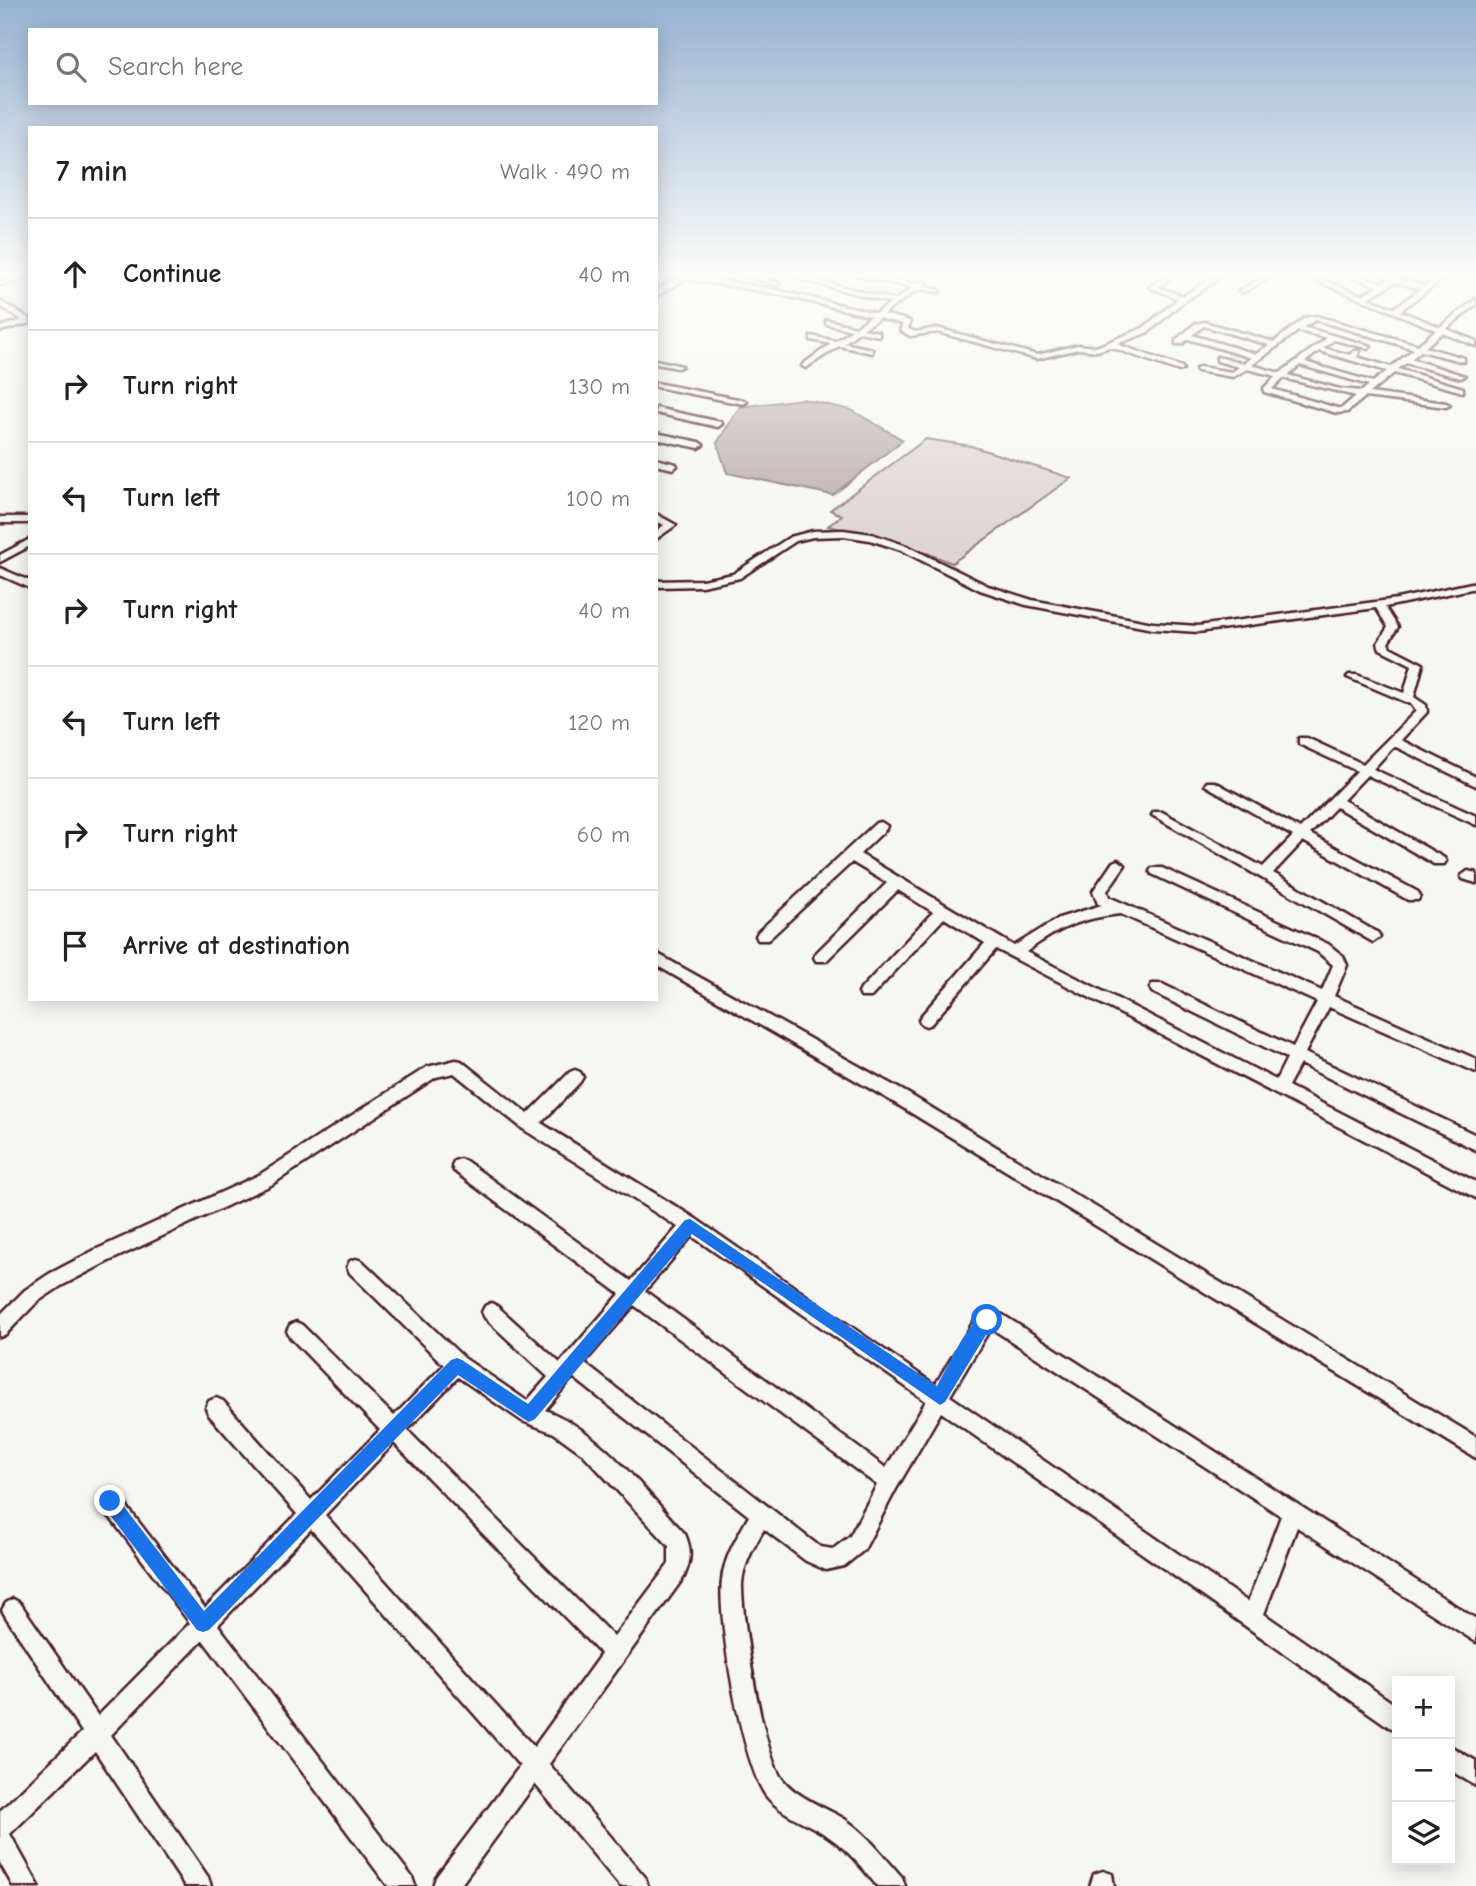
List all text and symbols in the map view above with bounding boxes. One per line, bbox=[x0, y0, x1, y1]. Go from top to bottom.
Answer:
search box bbox=[28, 28, 658, 105]
icon: search bbox=[52, 48, 90, 86]
text: Search here bbox=[108, 52, 243, 82]
text: 7 min bbox=[56, 154, 128, 189]
text: Walk · 490 m bbox=[500, 158, 630, 185]
icon: ahead bbox=[56, 255, 94, 293]
text: Continue bbox=[123, 259, 221, 289]
text: 40 m bbox=[578, 261, 630, 288]
icon: right bbox=[56, 367, 94, 405]
text: Turn right bbox=[123, 371, 237, 401]
text: 130 m bbox=[569, 373, 630, 400]
icon: left bbox=[56, 479, 94, 517]
text: Turn left bbox=[123, 483, 220, 513]
text: 100 m bbox=[566, 485, 630, 512]
icon: right bbox=[56, 591, 94, 629]
text: Turn right bbox=[123, 595, 237, 625]
text: 40 m bbox=[578, 597, 630, 624]
icon: left bbox=[56, 703, 94, 741]
text: Turn left bbox=[123, 707, 220, 737]
text: 120 m bbox=[568, 709, 630, 736]
icon: right bbox=[56, 815, 94, 853]
text: Turn right bbox=[123, 819, 237, 849]
text: 60 m bbox=[577, 821, 630, 848]
icon: arrive bbox=[56, 927, 94, 965]
text: Arrive at destination bbox=[123, 931, 350, 961]
route start bbox=[971, 1304, 1002, 1335]
route end bbox=[94, 1485, 125, 1516]
map controls bbox=[1392, 1676, 1455, 1865]
button: + bbox=[1392, 1676, 1455, 1739]
button: − bbox=[1392, 1739, 1455, 1802]
button: layers bbox=[1392, 1802, 1455, 1865]

